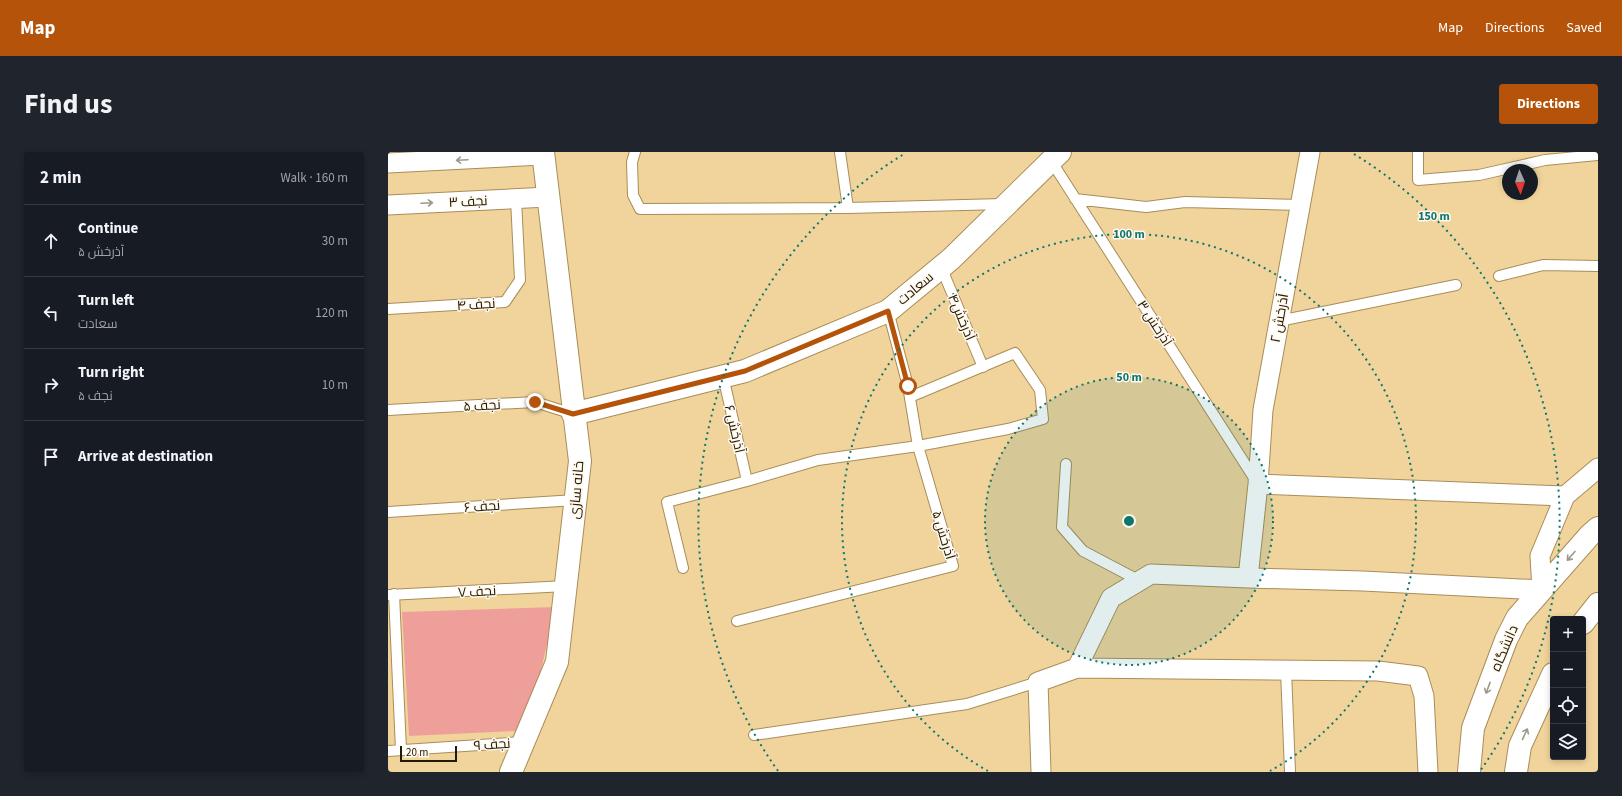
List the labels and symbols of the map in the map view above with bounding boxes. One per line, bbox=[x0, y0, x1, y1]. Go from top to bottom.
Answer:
one-way arrow bbox=[456, 156, 469, 163]
north arrow bbox=[1502, 164, 1538, 200]
street label: نجف ۳ bbox=[448, 191, 488, 213]
one-way arrow bbox=[420, 199, 433, 207]
text: 150 m bbox=[1418, 208, 1450, 225]
text: 100 m bbox=[1113, 226, 1145, 243]
street label: سعادت bbox=[893, 267, 938, 310]
street label: آذرخش۴ bbox=[942, 291, 980, 344]
street label: آذرخش ۲ bbox=[1266, 292, 1294, 344]
street label: نجف ۴ bbox=[456, 294, 496, 316]
street label: آذرخش ۳ bbox=[1132, 296, 1177, 351]
text: 50 m bbox=[1116, 369, 1142, 386]
route start bbox=[899, 377, 917, 395]
route end bbox=[526, 393, 544, 411]
street label: نجف ۵ bbox=[463, 395, 501, 417]
street label: آذرخش ۶ bbox=[719, 403, 749, 456]
street label: خانه سازی bbox=[564, 460, 590, 520]
street label: نجف ۶ bbox=[463, 496, 501, 518]
street label: آذرخش ۵ bbox=[926, 509, 960, 562]
centre of rings bbox=[1122, 514, 1136, 528]
one-way arrow bbox=[1567, 551, 1576, 562]
street label: نجف ۷ bbox=[457, 581, 497, 603]
street label: دانشگاه bbox=[1486, 622, 1524, 675]
one-way arrow bbox=[1483, 681, 1491, 693]
one-way arrow bbox=[1522, 729, 1529, 741]
street label: نجف ۹ bbox=[473, 734, 511, 756]
scale bar bbox=[400, 744, 457, 763]

